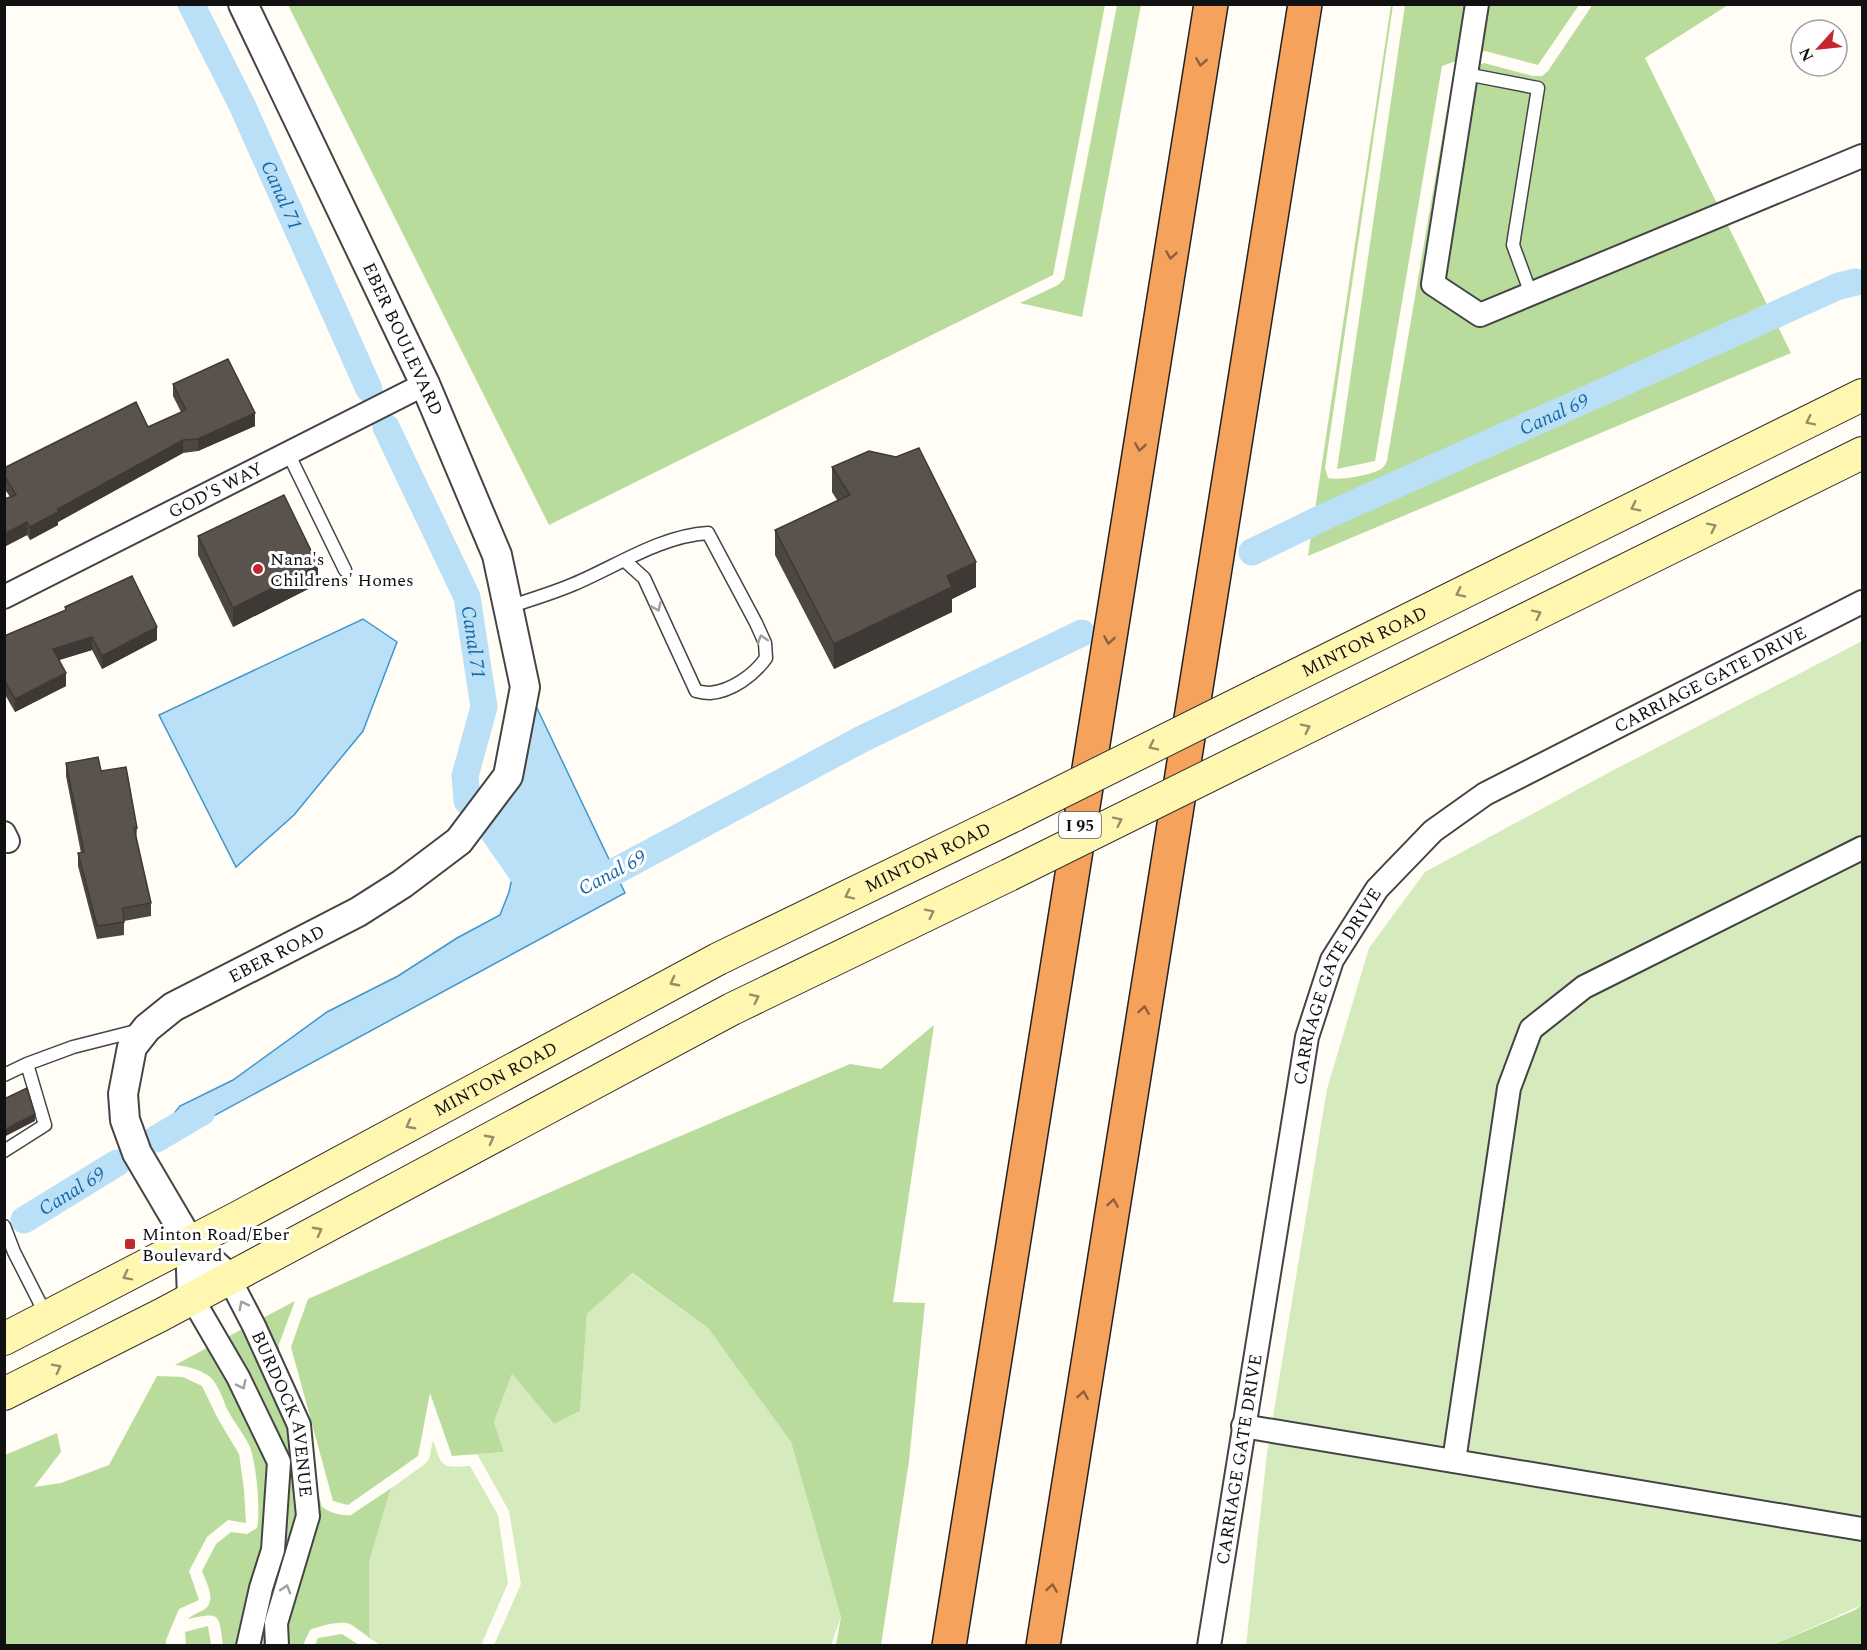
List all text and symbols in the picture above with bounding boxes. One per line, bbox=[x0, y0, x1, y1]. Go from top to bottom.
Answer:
north arrow bbox=[1789, 18, 1849, 78]
text: N bbox=[1793, 43, 1820, 66]
one-way arrow bbox=[1196, 58, 1208, 67]
water label: Canal 71 bbox=[253, 156, 310, 236]
one-way arrow bbox=[1165, 250, 1177, 259]
street label: EBER BOULEVARD bbox=[355, 258, 450, 420]
water label: Canal 69 bbox=[1514, 386, 1594, 444]
one-way arrow bbox=[1805, 413, 1816, 425]
one-way arrow bbox=[1134, 442, 1147, 452]
street label: GOD'S WAY bbox=[164, 455, 268, 526]
one-way arrow bbox=[1631, 500, 1642, 511]
one-way arrow bbox=[1705, 523, 1716, 535]
place label: Nana's Childrens' Homes bbox=[270, 546, 414, 594]
marker: Nana's Childrens' Homes bbox=[251, 562, 265, 576]
one-way arrow bbox=[1456, 586, 1467, 598]
street label: MINTON ROAD bbox=[1297, 599, 1432, 684]
one-way arrow bbox=[649, 601, 661, 612]
water label: Canal 71 bbox=[453, 603, 493, 681]
one-way arrow bbox=[1531, 609, 1542, 621]
street label: CARRIAGE GATE DRIVE bbox=[1609, 619, 1811, 740]
one-way arrow bbox=[757, 634, 769, 645]
one-way arrow bbox=[1103, 635, 1116, 645]
one-way arrow bbox=[1299, 724, 1310, 735]
one-way arrow bbox=[1149, 738, 1160, 750]
road number: I 95 bbox=[1059, 812, 1101, 838]
street label: MINTON ROAD bbox=[860, 816, 996, 900]
one-way arrow bbox=[1111, 817, 1122, 828]
water label: Canal 69 bbox=[573, 842, 652, 903]
street label: CARRIAGE GATE DRIVE bbox=[1286, 882, 1389, 1087]
one-way arrow bbox=[844, 888, 855, 900]
one-way arrow bbox=[924, 909, 935, 921]
street label: EBER ROAD bbox=[224, 918, 330, 990]
one-way arrow bbox=[670, 975, 680, 986]
one-way arrow bbox=[748, 994, 759, 1006]
one-way arrow bbox=[1138, 1005, 1150, 1015]
street label: MINTON ROAD bbox=[429, 1035, 563, 1124]
one-way arrow bbox=[406, 1118, 416, 1129]
one-way arrow bbox=[483, 1135, 494, 1146]
water label: Canal 69 bbox=[33, 1159, 112, 1224]
one-way arrow bbox=[1107, 1198, 1119, 1207]
place label: Minton Road/Eber Boulevard bbox=[142, 1221, 289, 1269]
one-way arrow bbox=[312, 1227, 322, 1238]
marker: Minton Road/Eber Boulevard bbox=[123, 1237, 137, 1251]
one-way arrow bbox=[123, 1269, 133, 1280]
one-way arrow bbox=[239, 1300, 250, 1311]
street label: BURDOCK AVENUE bbox=[244, 1327, 319, 1499]
street label: CARRIAGE GATE DRIVE bbox=[1209, 1352, 1270, 1567]
one-way arrow bbox=[50, 1364, 61, 1375]
one-way arrow bbox=[234, 1379, 246, 1390]
one-way arrow bbox=[1076, 1391, 1088, 1400]
one-way arrow bbox=[1045, 1583, 1058, 1593]
one-way arrow bbox=[279, 1584, 291, 1594]

